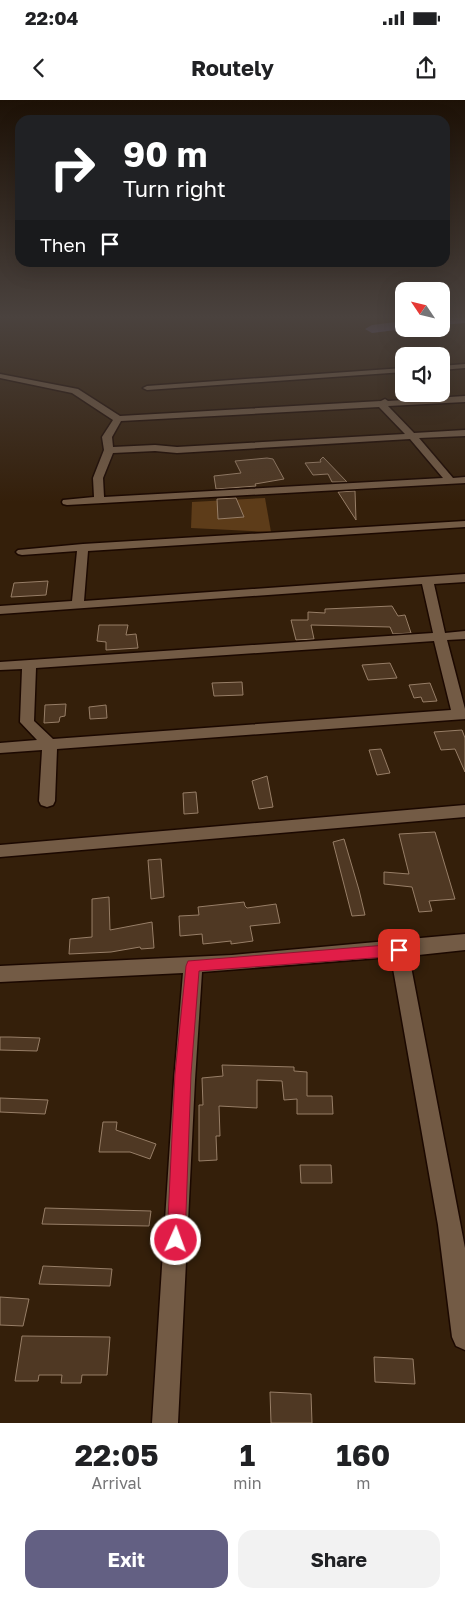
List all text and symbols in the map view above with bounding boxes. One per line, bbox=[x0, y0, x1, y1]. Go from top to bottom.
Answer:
text: 22:04 bbox=[25, 6, 79, 29]
icon: back bbox=[25, 54, 53, 82]
text: Routely bbox=[191, 54, 274, 81]
icon: share bbox=[412, 54, 440, 82]
text: 90 m bbox=[123, 133, 207, 175]
icon: right bbox=[40, 135, 105, 200]
text: Turn right bbox=[123, 175, 226, 202]
icon: arrive bbox=[96, 230, 124, 258]
text: Then bbox=[40, 233, 86, 256]
north arrow bbox=[395, 282, 450, 338]
map controls bbox=[395, 282, 450, 402]
button: sound bbox=[395, 347, 450, 402]
pin bbox=[378, 929, 420, 971]
icon: arrive bbox=[385, 936, 413, 964]
position arrow bbox=[149, 1213, 201, 1265]
text: 22:05 bbox=[75, 1437, 159, 1473]
text: 1 bbox=[240, 1437, 255, 1473]
text: 160 bbox=[336, 1437, 390, 1473]
text: Arrival bbox=[92, 1473, 142, 1493]
text: min bbox=[233, 1473, 262, 1493]
text: m bbox=[356, 1473, 370, 1493]
button: Exit bbox=[25, 1530, 228, 1588]
button: Share bbox=[238, 1530, 440, 1588]

